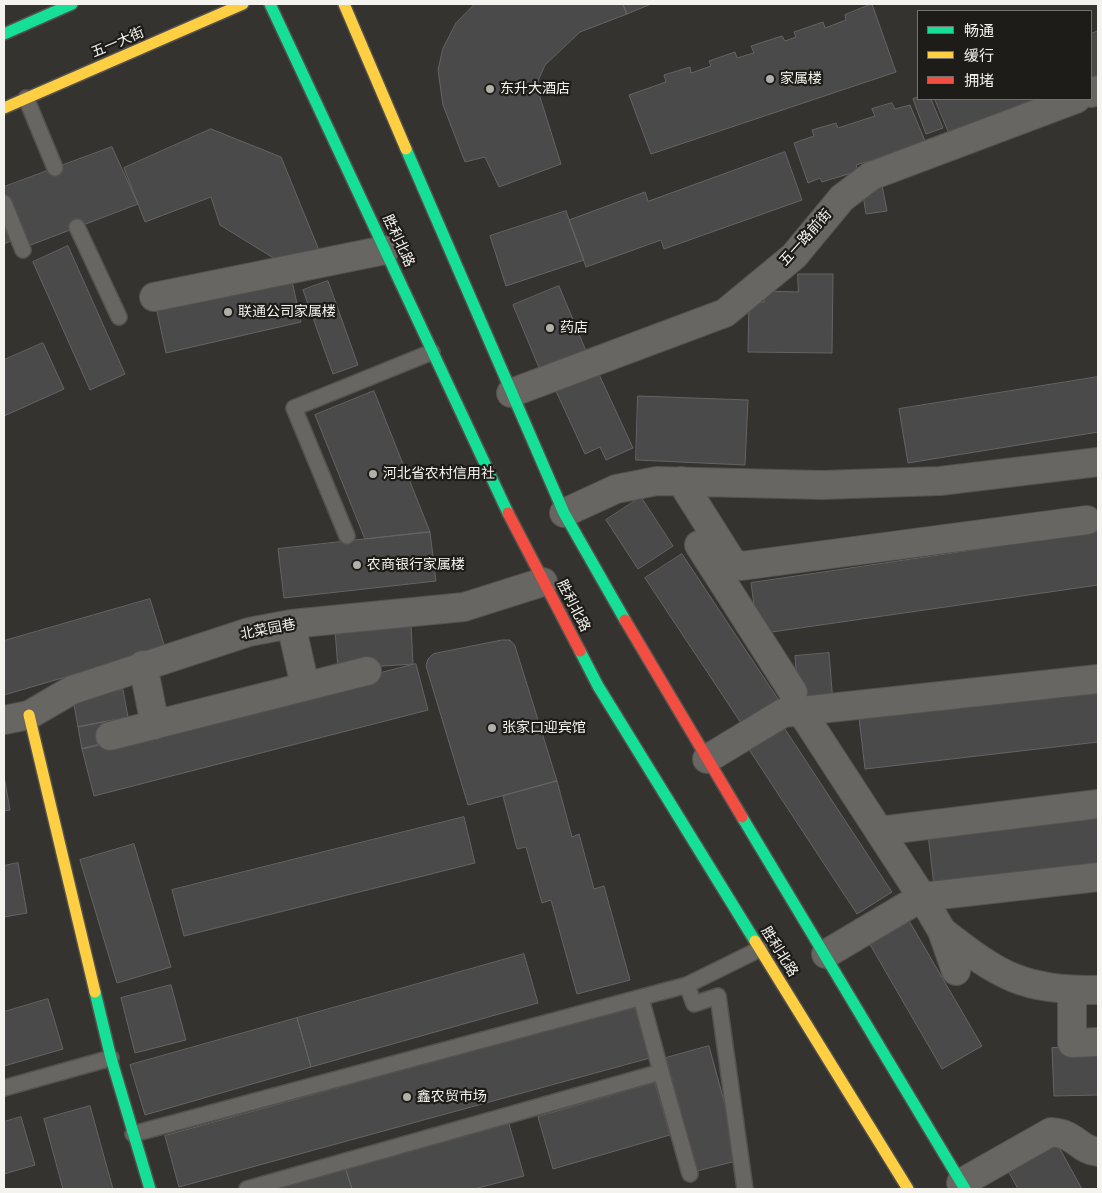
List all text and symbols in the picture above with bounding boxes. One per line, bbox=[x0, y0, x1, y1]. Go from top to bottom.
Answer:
legend bbox=[917, 10, 1092, 100]
text: 畅通 bbox=[964, 23, 994, 39]
street label: 五一大街 bbox=[89, 24, 147, 62]
text: 缓行 bbox=[964, 48, 994, 64]
place label: 家属楼 bbox=[780, 71, 822, 87]
marker: 家属楼 bbox=[764, 73, 776, 85]
text: 拥堵 bbox=[964, 73, 994, 89]
place label: 东升大酒店 bbox=[500, 81, 570, 97]
marker: 东升大酒店 bbox=[484, 83, 496, 95]
street label: 五一路前街 bbox=[776, 206, 836, 270]
street label: 胜利北路 bbox=[379, 212, 417, 270]
place label: 联通公司家属楼 bbox=[238, 304, 336, 320]
marker: 联通公司家属楼 bbox=[222, 306, 234, 318]
place label: 药店 bbox=[560, 320, 588, 336]
marker: 药店 bbox=[544, 322, 556, 334]
place label: 河北省农村信用社 bbox=[383, 466, 495, 482]
marker: 河北省农村信用社 bbox=[367, 468, 379, 480]
place label: 农商银行家属楼 bbox=[367, 557, 465, 573]
marker: 农商银行家属楼 bbox=[351, 559, 363, 571]
street label: 胜利北路 bbox=[553, 577, 593, 635]
street label: 北菜园巷 bbox=[239, 616, 297, 644]
place label: 张家口迎宾馆 bbox=[502, 720, 586, 736]
marker: 张家口迎宾馆 bbox=[486, 722, 498, 734]
street label: 胜利北路 bbox=[757, 924, 801, 980]
place label: 鑫农贸市场 bbox=[417, 1089, 487, 1105]
marker: 鑫农贸市场 bbox=[401, 1091, 413, 1103]

